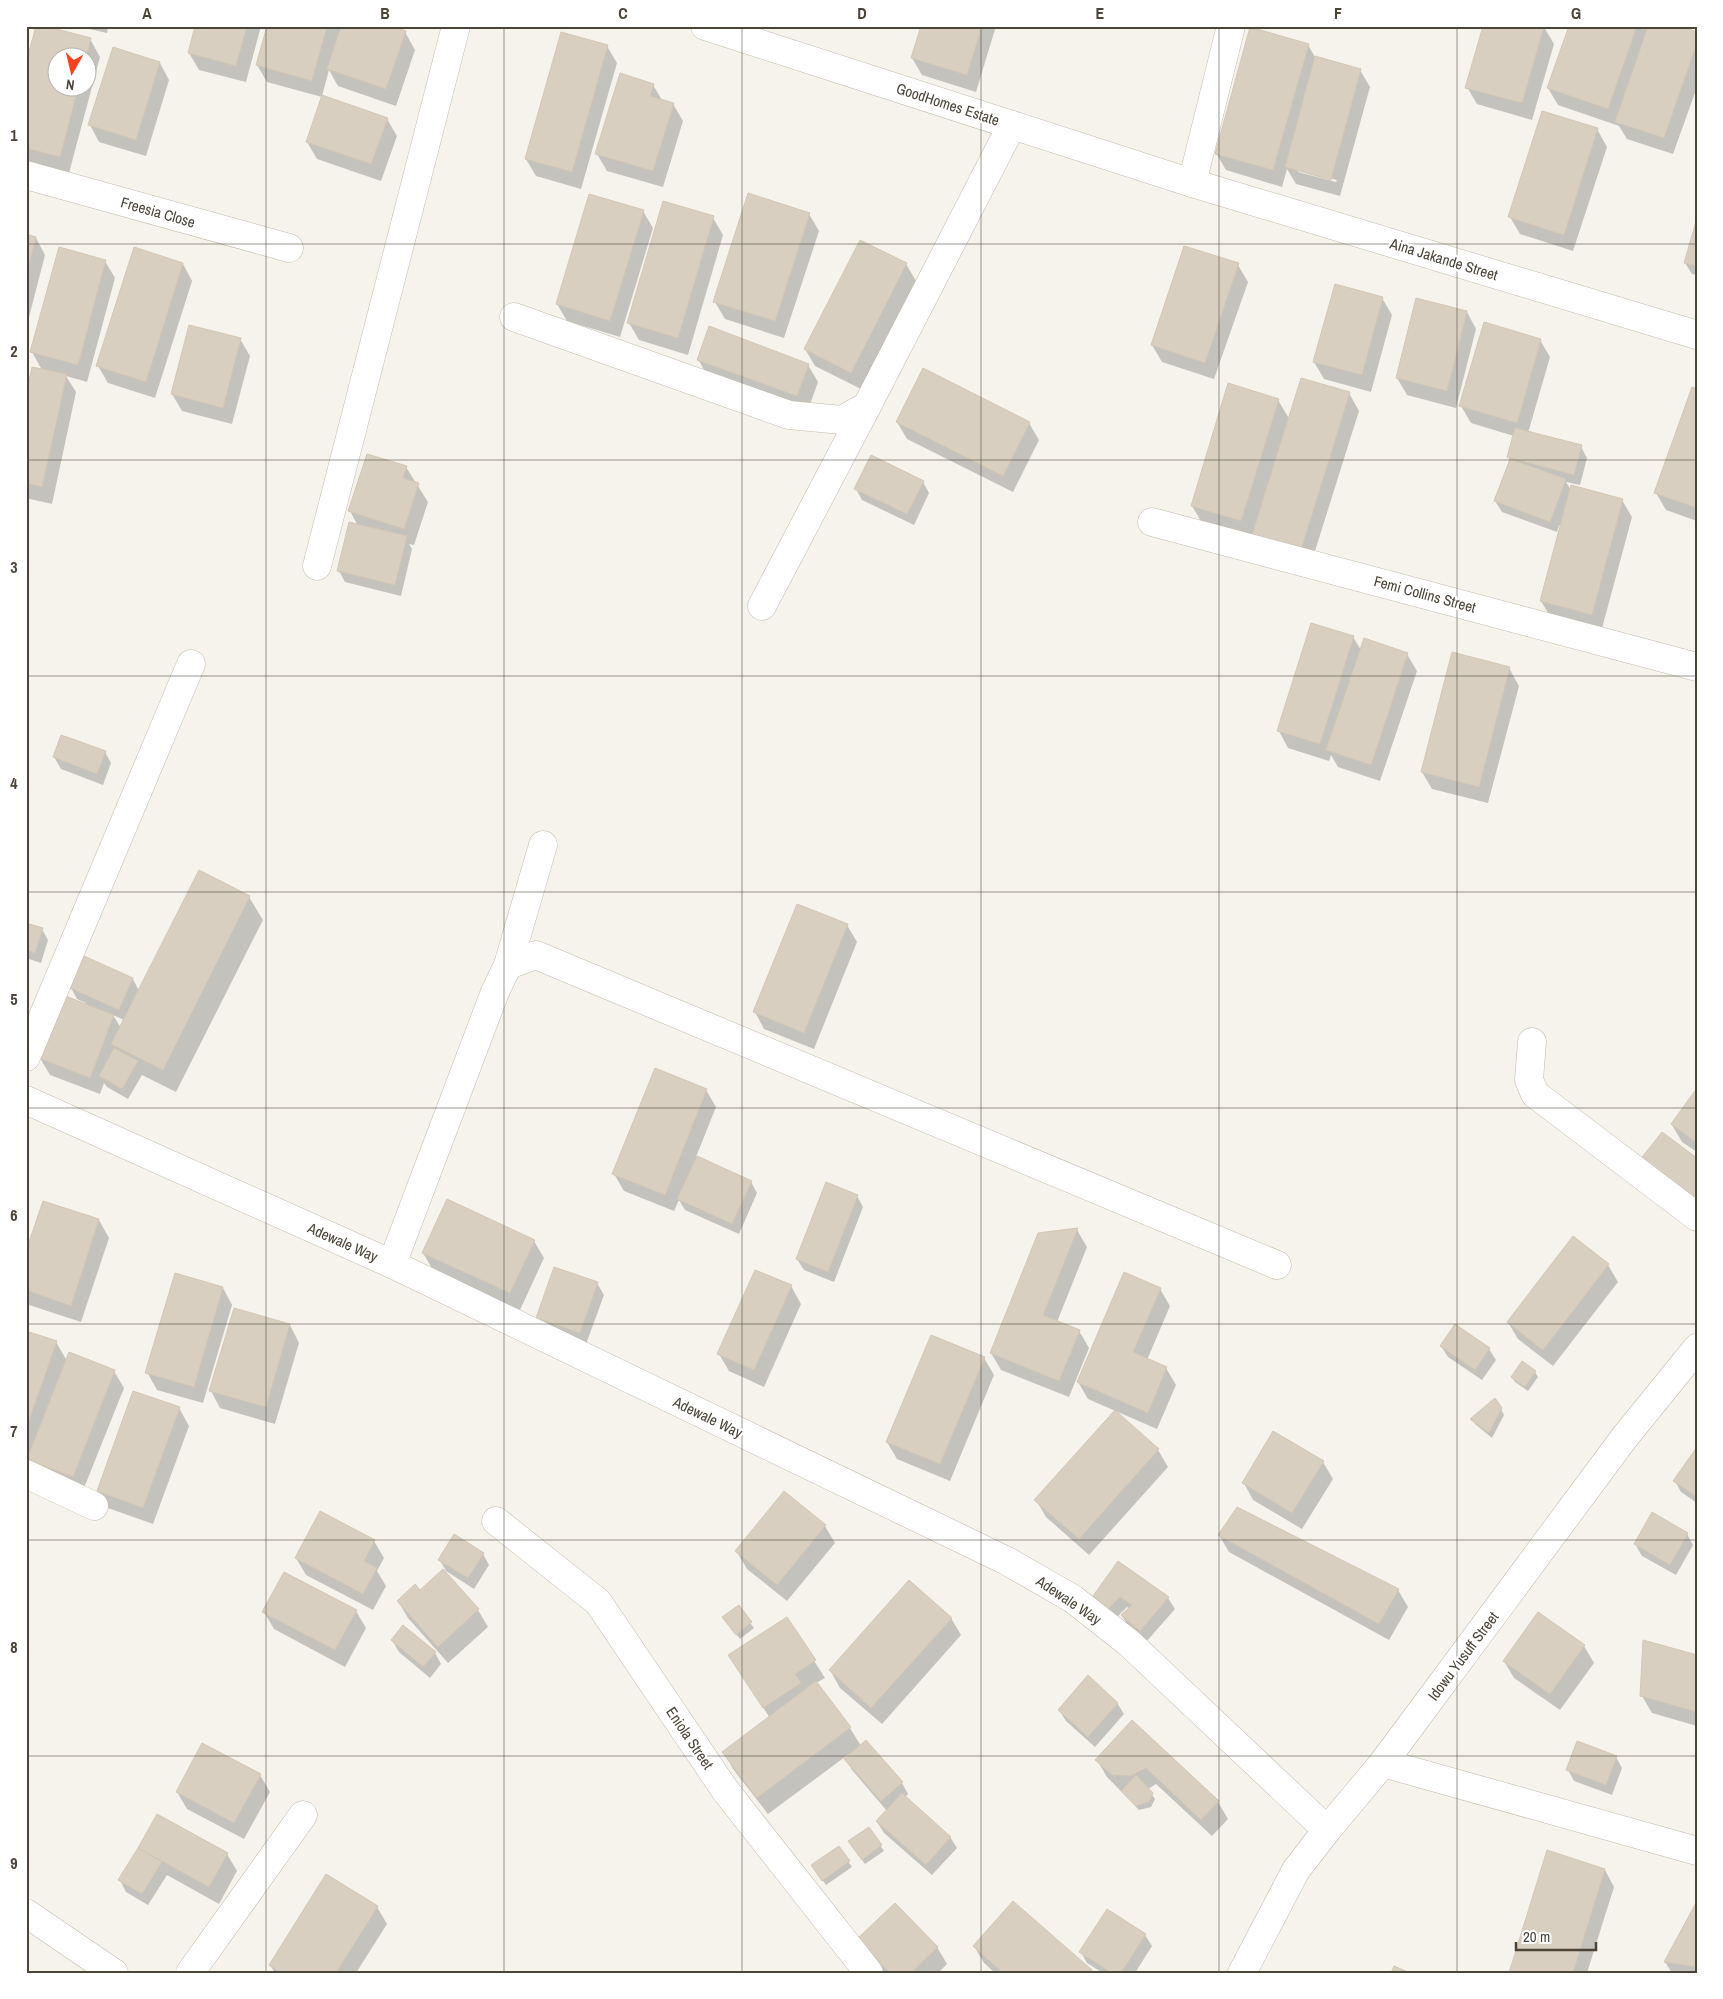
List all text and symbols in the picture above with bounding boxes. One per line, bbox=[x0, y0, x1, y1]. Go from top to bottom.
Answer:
text: A bbox=[142, 2, 152, 24]
text: B bbox=[380, 2, 390, 24]
text: C bbox=[618, 2, 628, 24]
text: D bbox=[857, 2, 867, 24]
text: E bbox=[1096, 2, 1105, 24]
text: F bbox=[1334, 2, 1342, 24]
text: G bbox=[1571, 2, 1581, 24]
north arrow bbox=[48, 48, 98, 98]
text: N bbox=[65, 75, 76, 94]
street label: GoodHomes Estate bbox=[894, 77, 1002, 131]
text: 1 bbox=[10, 124, 18, 146]
street label: Freesia Close bbox=[118, 191, 198, 233]
street label: Aina Jakande Street bbox=[1387, 232, 1501, 286]
text: 2 bbox=[10, 340, 18, 362]
text: 3 bbox=[10, 556, 18, 578]
street label: Femi Collins Street bbox=[1372, 570, 1479, 618]
text: 4 bbox=[10, 772, 18, 794]
text: 5 bbox=[10, 988, 18, 1010]
text: 6 bbox=[10, 1204, 18, 1226]
street label: Adewale Way bbox=[304, 1217, 382, 1267]
street label: Adewale Way bbox=[669, 1391, 747, 1443]
text: 7 bbox=[10, 1420, 18, 1442]
street label: Adewale Way bbox=[1031, 1570, 1107, 1630]
street label: Idowu Yusuff Street bbox=[1423, 1607, 1504, 1705]
text: 8 bbox=[10, 1636, 18, 1658]
street label: Eniola Street bbox=[661, 1703, 719, 1774]
text: 9 bbox=[10, 1852, 18, 1874]
scale bar bbox=[1516, 1919, 1596, 1951]
text: 20 m bbox=[1523, 1926, 1550, 1947]

